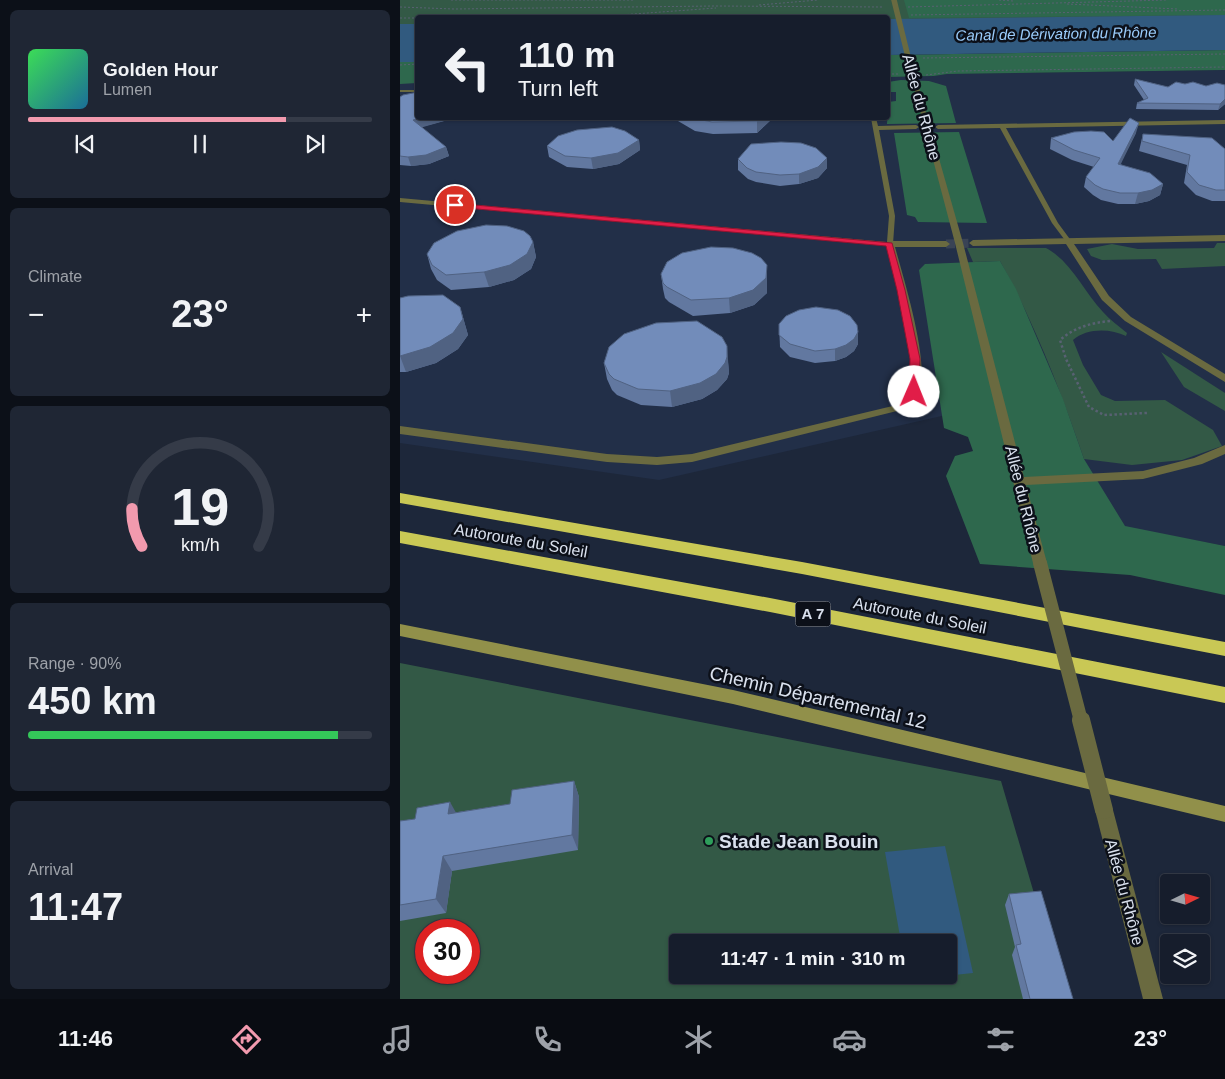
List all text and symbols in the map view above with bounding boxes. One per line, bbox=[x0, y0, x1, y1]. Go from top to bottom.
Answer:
water label: Canal de Dérivation du Rhône bbox=[955, 23, 1157, 44]
icon: left bbox=[435, 35, 500, 100]
text: 110 m bbox=[518, 35, 615, 74]
street label: Allée du Rhône bbox=[899, 52, 944, 162]
text: Golden Hour bbox=[103, 59, 218, 80]
text: Turn left bbox=[518, 76, 598, 101]
text: Lumen bbox=[103, 81, 152, 98]
icon: previous bbox=[71, 130, 99, 158]
icon: pause bbox=[186, 130, 214, 158]
icon: next bbox=[301, 130, 329, 158]
pin bbox=[434, 184, 476, 226]
icon: arrive bbox=[441, 191, 469, 219]
text: Climate bbox=[28, 268, 82, 285]
text: 23° bbox=[171, 293, 229, 335]
text: − bbox=[28, 299, 44, 330]
text: + bbox=[356, 299, 372, 330]
position arrow bbox=[887, 365, 939, 417]
street label: Allée du Rhône bbox=[1002, 444, 1045, 554]
text: 19 bbox=[171, 478, 229, 536]
street label: Autoroute du Soleil bbox=[453, 520, 589, 561]
text: km/h bbox=[181, 535, 219, 555]
street label: Autoroute du Soleil bbox=[852, 594, 988, 637]
road number: A 7 bbox=[796, 602, 830, 626]
text: Range · 90% bbox=[28, 655, 121, 672]
street label: Chemin Départemental 12 bbox=[707, 662, 928, 733]
text: 450 km bbox=[28, 680, 157, 722]
place label: Stade Jean Bouin bbox=[719, 831, 878, 852]
marker: Stade Jean Bouin bbox=[703, 835, 715, 847]
street label: Allée du Rhône bbox=[1102, 837, 1147, 947]
text: Arrival bbox=[28, 861, 73, 878]
north arrow bbox=[1160, 874, 1210, 924]
map controls bbox=[1160, 874, 1210, 984]
text: 11:47 bbox=[28, 886, 123, 928]
speed limit sign: 30 bbox=[415, 919, 480, 984]
button: layers bbox=[1160, 934, 1210, 984]
text: 11:47 · 1 min · 310 m bbox=[721, 948, 905, 969]
icon: directions bbox=[229, 1022, 264, 1057]
icon: music bbox=[380, 1022, 415, 1057]
icon: phone bbox=[530, 1022, 565, 1057]
icon: climate bbox=[681, 1022, 716, 1057]
icon: car bbox=[832, 1022, 867, 1057]
icon: filters bbox=[983, 1022, 1018, 1057]
text: 11:46 bbox=[58, 1026, 113, 1051]
text: 23° bbox=[1134, 1026, 1167, 1051]

